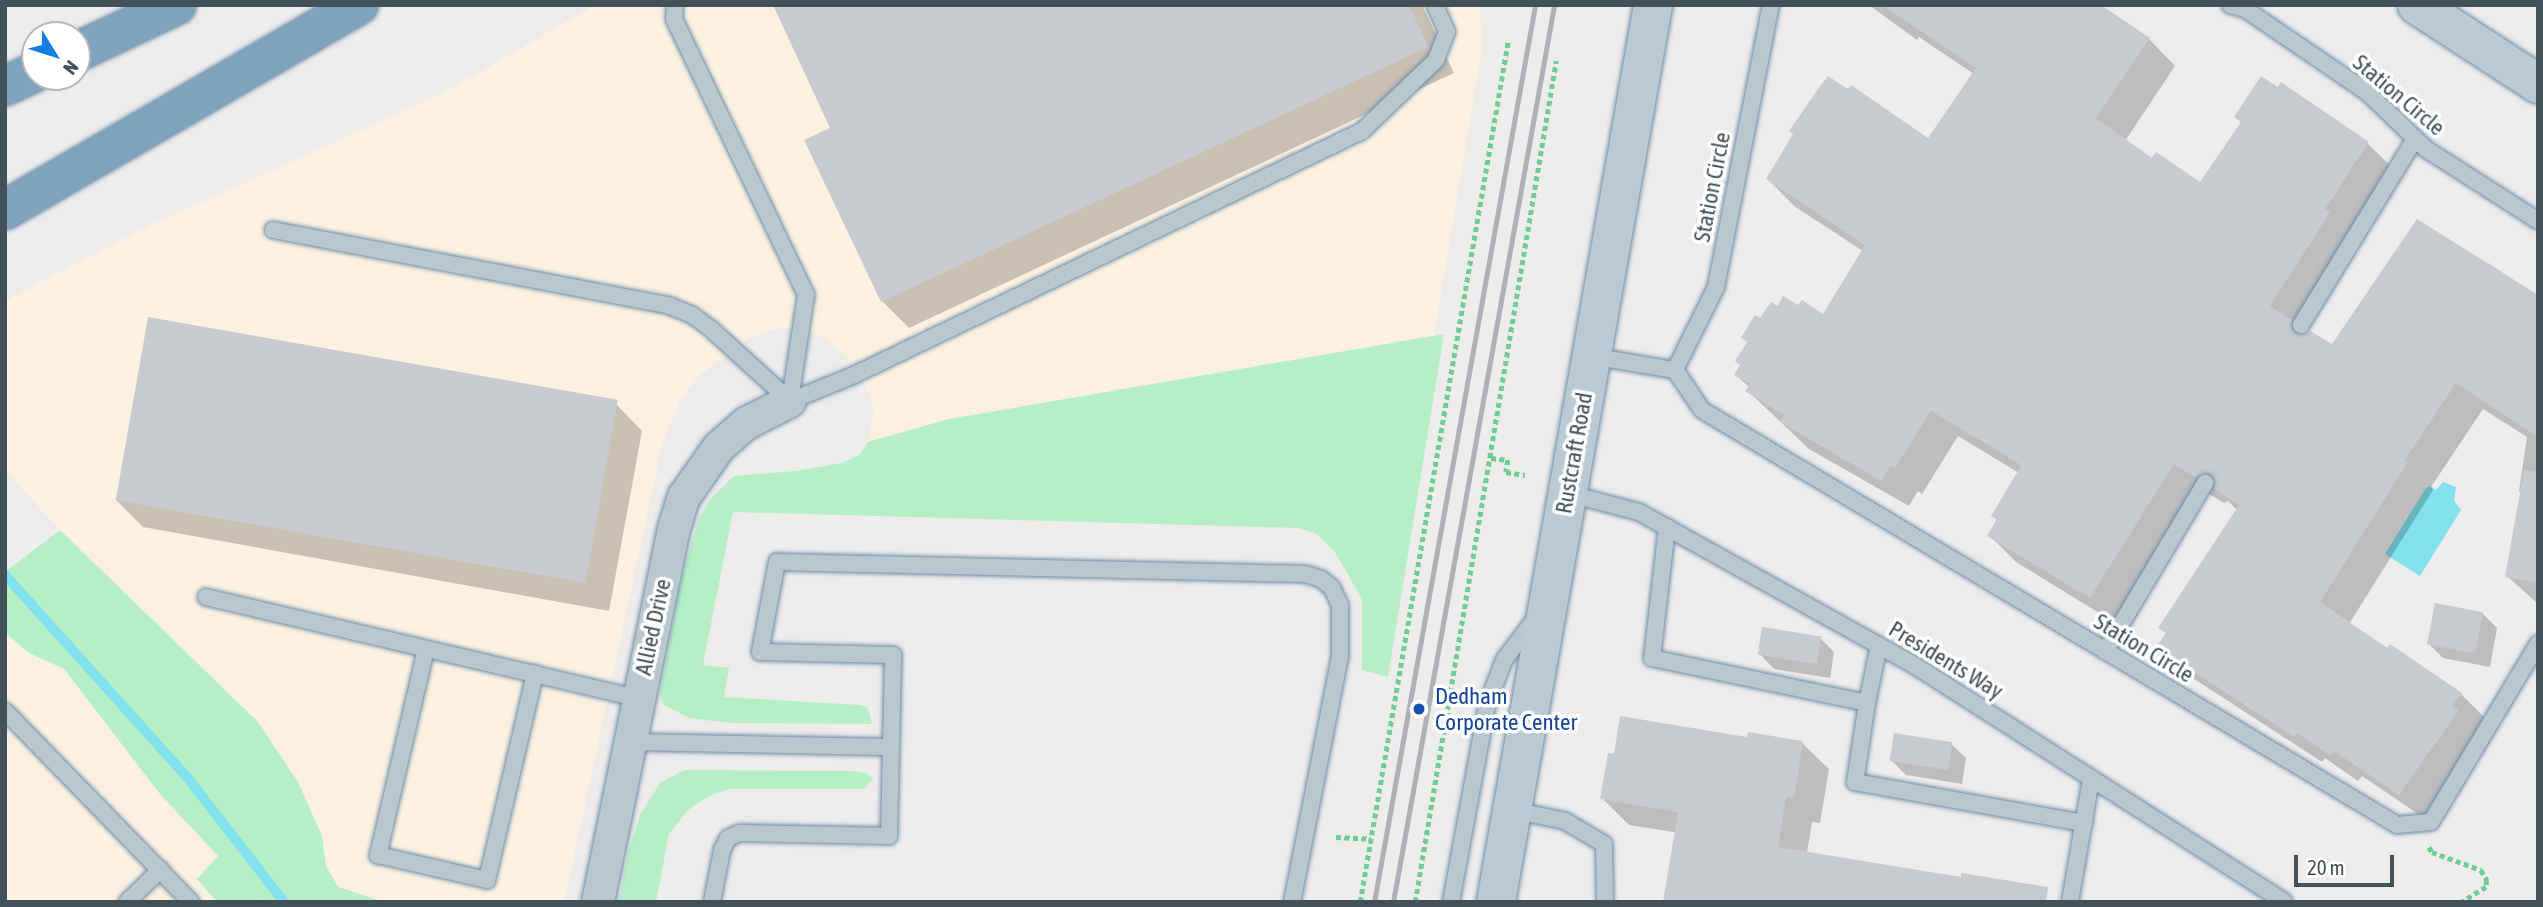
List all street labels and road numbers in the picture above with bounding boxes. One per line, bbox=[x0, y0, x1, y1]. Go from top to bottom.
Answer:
street label: Station Circle bbox=[2348, 49, 2450, 141]
street label: Station Circle bbox=[1688, 130, 1736, 244]
street label: Rustcraft Road bbox=[1550, 390, 1598, 516]
street label: Allied Drive bbox=[629, 576, 677, 678]
street label: Station Circle bbox=[2089, 608, 2199, 688]
street label: Presidents Way bbox=[1884, 615, 2008, 705]

